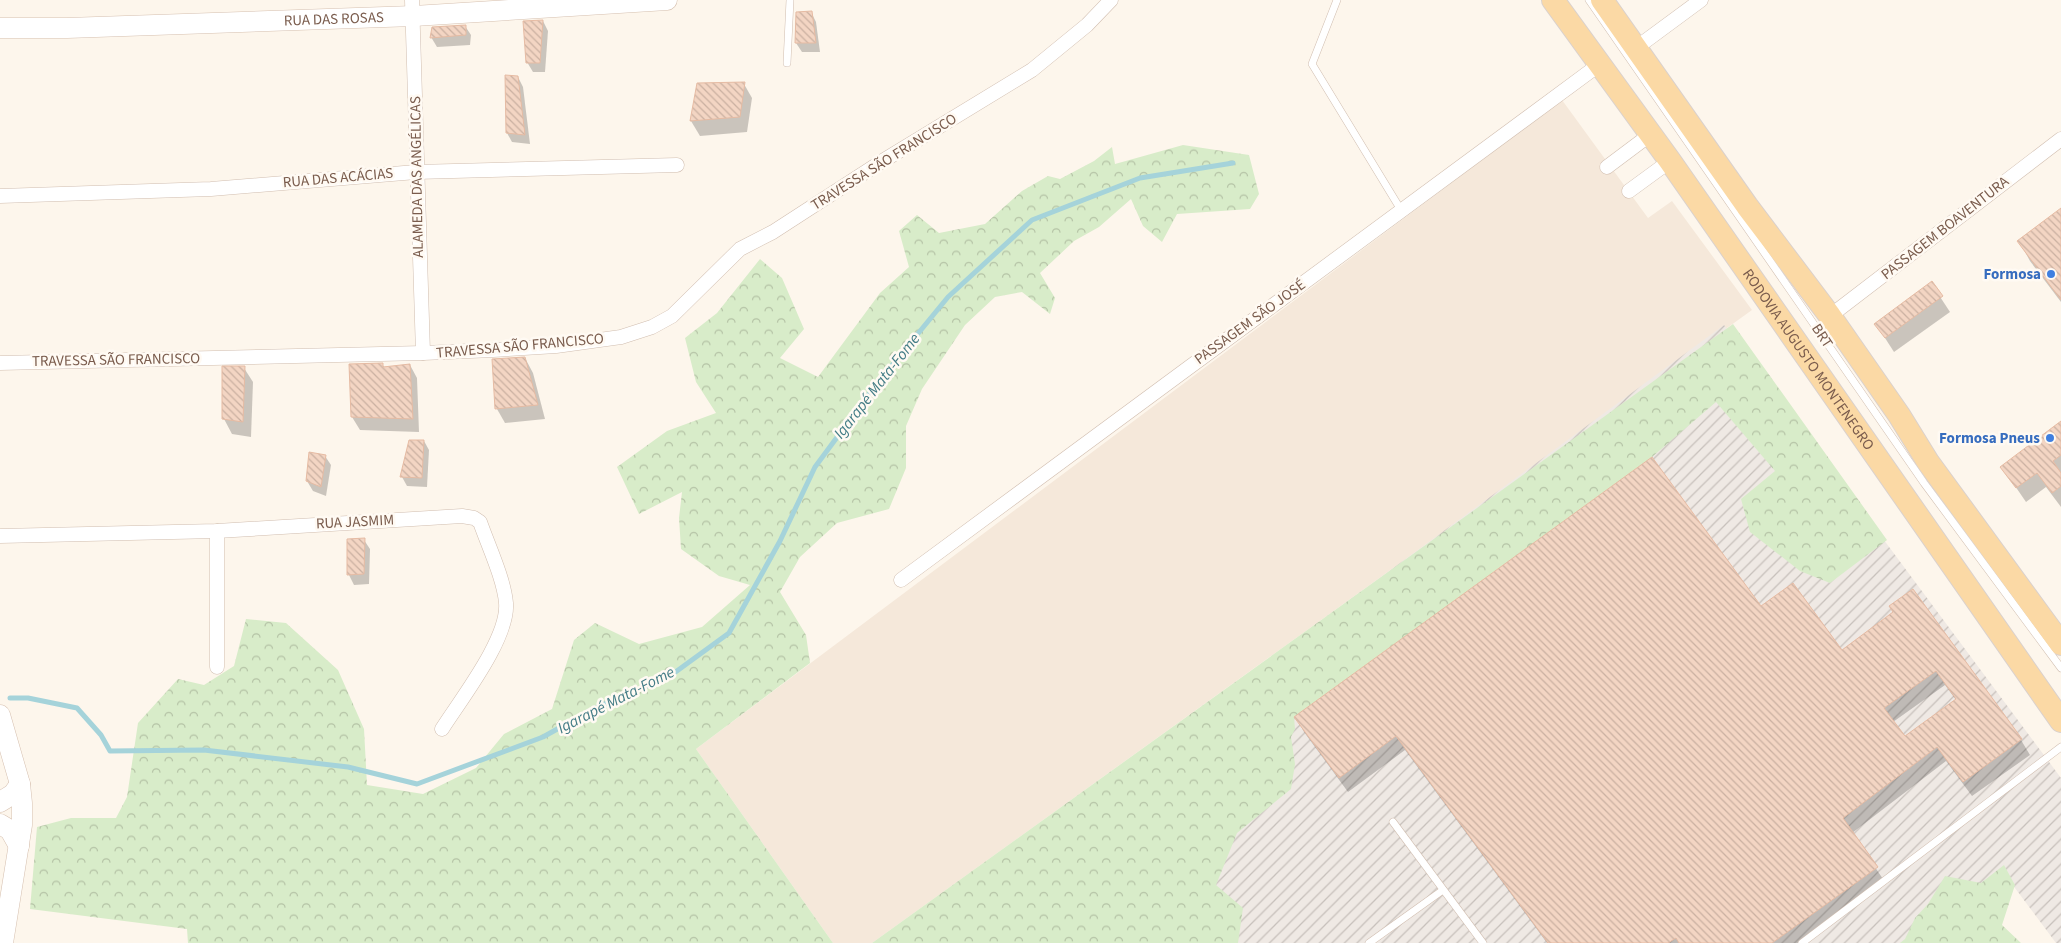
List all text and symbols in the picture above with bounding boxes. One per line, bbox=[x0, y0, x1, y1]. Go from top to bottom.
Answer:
street label: RUA DAS ROSAS bbox=[283, 7, 384, 31]
street label: ALAMEDA DAS ANGÉLICAS bbox=[405, 96, 429, 258]
street label: TRAVESSA SÃO FRANCISCO bbox=[807, 108, 961, 216]
street label: RUA DAS ACÁCIAS bbox=[282, 163, 394, 193]
street label: PASSAGEM BOAVENTURA bbox=[1877, 171, 2014, 285]
street label: RODOVIA AUGUSTO MONTENEGRO bbox=[1738, 264, 1879, 454]
place label: Formosa bbox=[1983, 264, 2041, 285]
marker: Formosa bbox=[2045, 268, 2057, 280]
street label: PASSAGEM SÃO JOSÉ bbox=[1190, 274, 1310, 370]
street label: BRT bbox=[1806, 320, 1838, 352]
street label: TRAVESSA SÃO FRANCISCO bbox=[435, 328, 605, 364]
water label: Igarapé Mata-Fome bbox=[829, 328, 925, 443]
street label: TRAVESSA SÃO FRANCISCO bbox=[32, 348, 200, 372]
place label: Formosa Pneus bbox=[1939, 428, 2040, 449]
marker: Formosa Pneus bbox=[2044, 432, 2056, 444]
street label: RUA JASMIM bbox=[315, 509, 395, 535]
water label: Igarapé Mata-Fome bbox=[554, 661, 679, 739]

